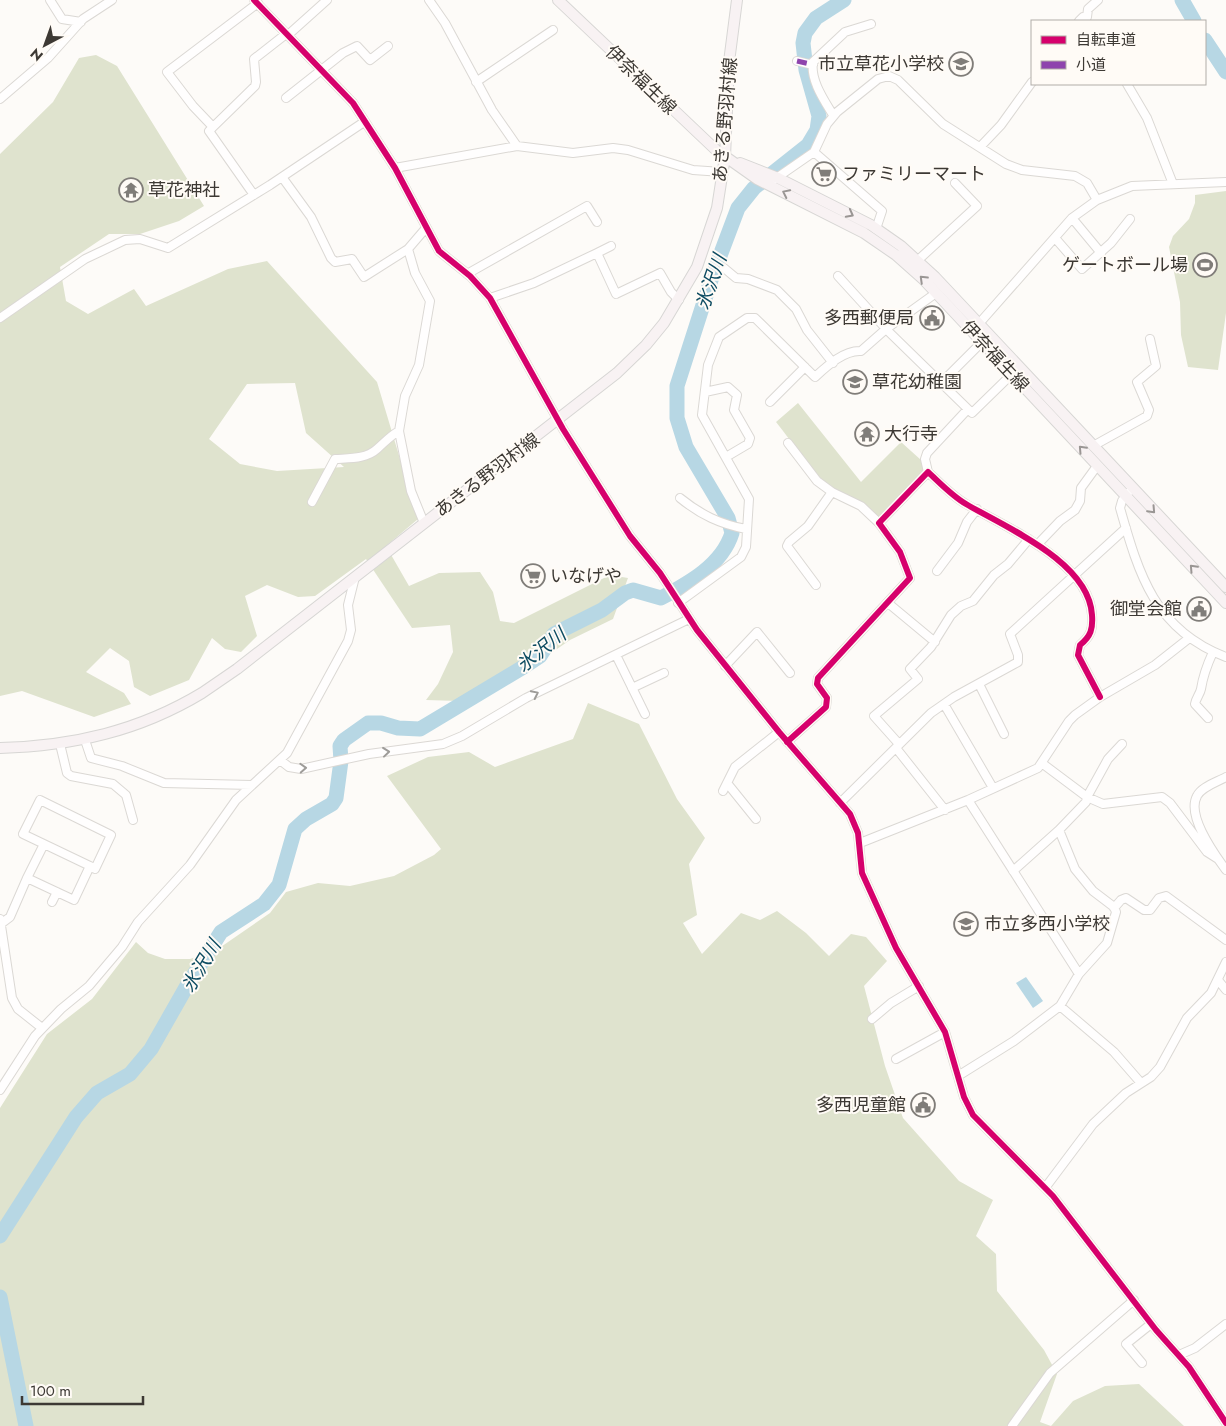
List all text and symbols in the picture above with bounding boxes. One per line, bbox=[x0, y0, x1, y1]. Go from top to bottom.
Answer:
north arrow bbox=[20, 20, 70, 70]
legend bbox=[1031, 20, 1206, 85]
text: 自転車道 bbox=[1076, 29, 1136, 51]
street label: 伊奈福生線 bbox=[600, 39, 682, 121]
text: N bbox=[26, 44, 47, 66]
place label: 市立草花小学校 bbox=[818, 51, 944, 77]
school or university icon: 市立草花小学校 bbox=[948, 51, 974, 77]
text: 小道 bbox=[1076, 54, 1106, 76]
street label: あきる野羽村線 bbox=[707, 56, 743, 184]
supermarket icon: ファミリーマート bbox=[811, 161, 837, 187]
place label: ファミリーマート bbox=[842, 161, 986, 187]
temple icon: 草花神社 bbox=[118, 177, 144, 203]
place label: 草花神社 bbox=[148, 177, 220, 203]
one-way arrow bbox=[782, 189, 791, 199]
one-way arrow bbox=[845, 208, 854, 218]
water label: 氷沢川 bbox=[689, 249, 734, 313]
place label: ゲートボール場 bbox=[1062, 252, 1188, 278]
sports icon: ゲートボール場 bbox=[1192, 252, 1218, 278]
one-way arrow bbox=[919, 276, 928, 285]
place label: 多西郵便局 bbox=[824, 305, 914, 331]
public building icon: 多西郵便局 bbox=[919, 305, 945, 331]
street label: 伊奈福生線 bbox=[955, 314, 1035, 398]
school or university icon: 草花幼稚園 bbox=[842, 369, 868, 395]
place label: 草花幼稚園 bbox=[872, 369, 962, 395]
temple icon: 大行寺 bbox=[854, 421, 880, 447]
place label: 大行寺 bbox=[884, 421, 938, 447]
street label: あきる野羽村線 bbox=[429, 427, 545, 523]
one-way arrow bbox=[1079, 445, 1088, 454]
one-way arrow bbox=[1146, 504, 1155, 513]
supermarket icon: いなげや bbox=[520, 563, 546, 589]
place label: いなげや bbox=[550, 563, 622, 589]
one-way arrow bbox=[1190, 564, 1199, 573]
place label: 御堂会館 bbox=[1110, 596, 1182, 622]
public building icon: 御堂会館 bbox=[1186, 596, 1212, 622]
water label: 氷沢川 bbox=[510, 620, 573, 678]
one-way arrow bbox=[530, 690, 539, 700]
one-way arrow bbox=[382, 747, 390, 758]
one-way arrow bbox=[300, 763, 307, 773]
school or university icon: 市立多西小学校 bbox=[953, 911, 979, 937]
place label: 市立多西小学校 bbox=[984, 911, 1110, 937]
water label: 氷沢川 bbox=[175, 933, 228, 997]
place label: 多西児童館 bbox=[816, 1092, 906, 1118]
public building icon: 多西児童館 bbox=[910, 1092, 936, 1118]
scale bar bbox=[22, 1374, 144, 1406]
text: 100 m bbox=[30, 1380, 71, 1402]

